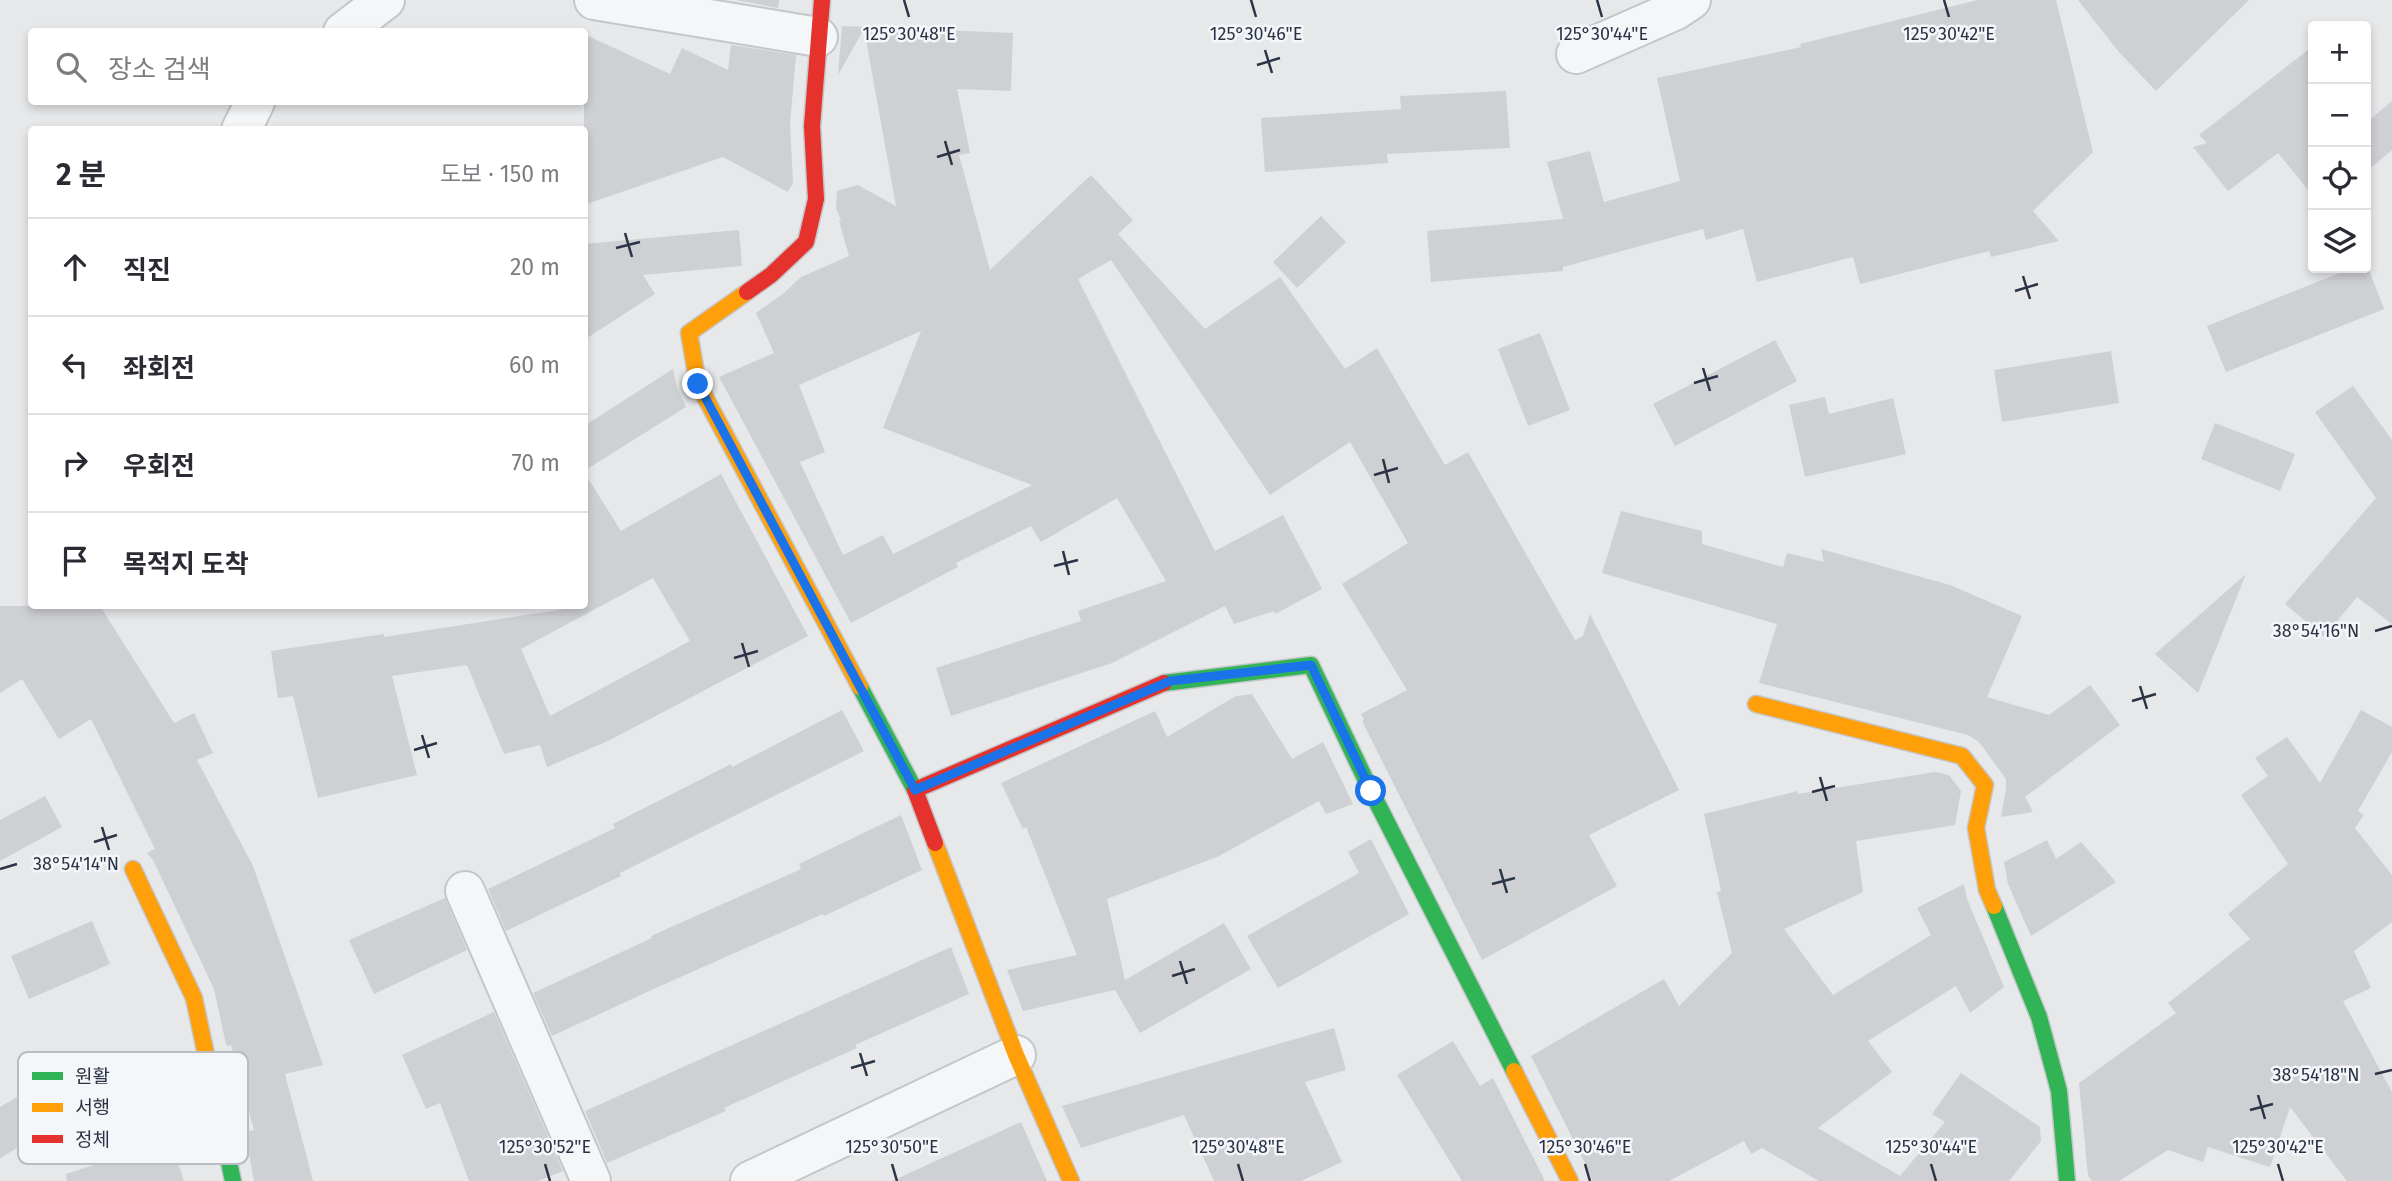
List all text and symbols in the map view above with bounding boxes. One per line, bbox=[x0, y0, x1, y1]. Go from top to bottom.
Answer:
map controls bbox=[2308, 21, 2371, 273]
button: + bbox=[2308, 21, 2371, 84]
text: 125°30'48"E bbox=[862, 23, 956, 45]
text: 125°30'46"E bbox=[1210, 23, 1302, 45]
text: 125°30'44"E bbox=[1556, 23, 1648, 45]
text: 125°30'42"E bbox=[1903, 23, 1995, 45]
search box bbox=[28, 28, 588, 105]
icon: search bbox=[52, 48, 90, 86]
text: 장소 검색 bbox=[108, 54, 211, 85]
button: − bbox=[2308, 84, 2371, 147]
button: locate bbox=[2308, 147, 2371, 210]
text: 2 분 bbox=[56, 157, 106, 193]
text: 도보 · 150 m bbox=[440, 160, 560, 188]
button: layers bbox=[2308, 210, 2371, 273]
icon: ahead bbox=[56, 248, 94, 286]
text: 20 m bbox=[510, 253, 560, 281]
text: 직진 bbox=[123, 255, 171, 286]
icon: left bbox=[56, 346, 94, 384]
text: 60 m bbox=[509, 351, 560, 379]
text: 좌회전 bbox=[123, 353, 195, 384]
route end bbox=[682, 368, 713, 399]
icon: right bbox=[56, 444, 94, 482]
text: 70 m bbox=[511, 449, 560, 477]
text: 우회전 bbox=[123, 451, 195, 482]
icon: arrive bbox=[56, 542, 94, 580]
text: 목적지 도착 bbox=[123, 549, 249, 580]
text: 38°54'16"N bbox=[2273, 620, 2359, 642]
route start bbox=[1355, 775, 1386, 806]
text: 38°54'14"N bbox=[33, 853, 119, 875]
legend bbox=[18, 1052, 248, 1164]
text: 38°54'18"N bbox=[2273, 1064, 2359, 1086]
text: 원활 bbox=[75, 1065, 110, 1088]
text: 서행 bbox=[75, 1096, 110, 1119]
text: 정체 bbox=[75, 1128, 110, 1151]
text: 125°30'52"E bbox=[499, 1136, 591, 1158]
text: 125°30'50"E bbox=[845, 1136, 939, 1158]
text: 125°30'48"E bbox=[1191, 1136, 1285, 1158]
text: 125°30'46"E bbox=[1539, 1136, 1631, 1158]
text: 125°30'44"E bbox=[1885, 1136, 1977, 1158]
text: 125°30'42"E bbox=[2232, 1136, 2324, 1158]

